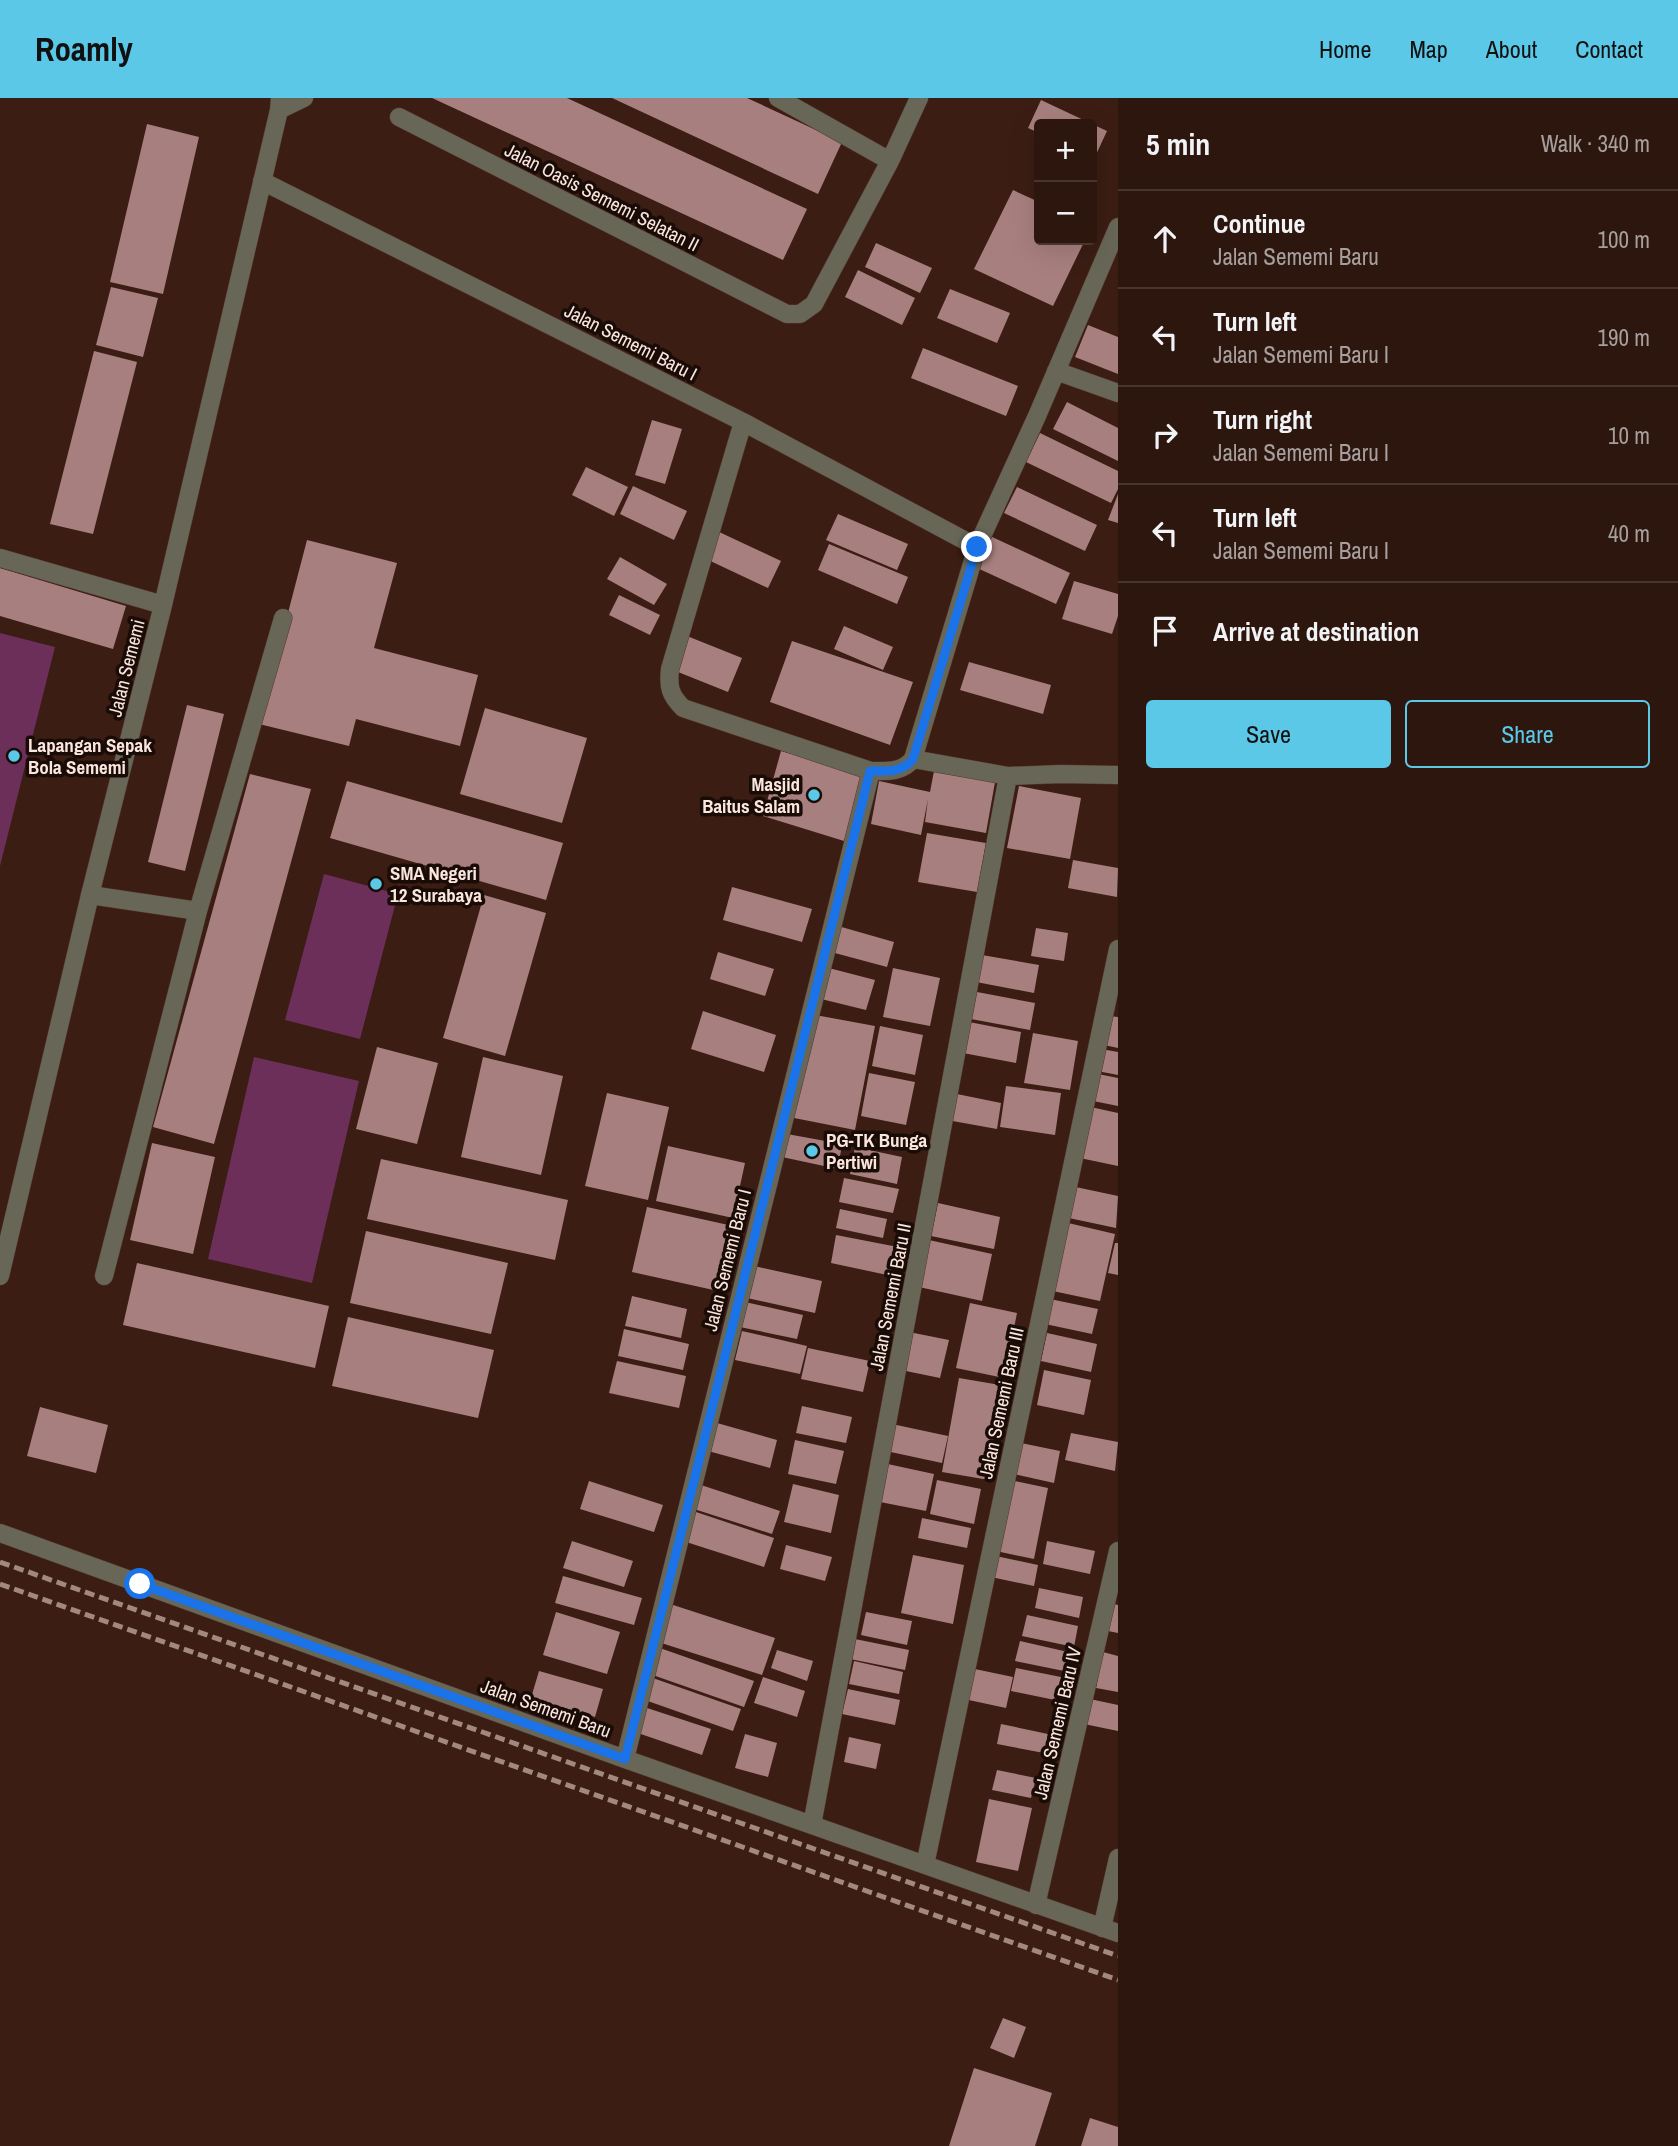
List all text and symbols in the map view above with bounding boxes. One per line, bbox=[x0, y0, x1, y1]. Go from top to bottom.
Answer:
text: Roamly bbox=[35, 27, 133, 71]
text: Home bbox=[1319, 33, 1371, 65]
text: Map bbox=[1409, 33, 1448, 65]
text: About bbox=[1486, 33, 1537, 65]
text: Contact bbox=[1575, 33, 1643, 65]
map controls bbox=[1034, 119, 1097, 245]
button: + bbox=[1034, 119, 1097, 182]
text: 5 min bbox=[1146, 124, 1210, 164]
text: Walk · 340 m bbox=[1541, 128, 1650, 159]
street label: Jalan Oasis Sememi Selatan II bbox=[500, 137, 704, 257]
button: − bbox=[1034, 182, 1097, 245]
text: Continue bbox=[1213, 206, 1305, 241]
icon: ahead bbox=[1146, 220, 1184, 258]
text: 100 m bbox=[1598, 224, 1650, 255]
text: Jalan Sememi Baru bbox=[1213, 241, 1379, 272]
street label: Jalan Sememi Baru I bbox=[560, 297, 702, 387]
text: Turn left bbox=[1213, 304, 1297, 339]
icon: left bbox=[1146, 318, 1184, 356]
text: 190 m bbox=[1598, 322, 1650, 353]
text: Jalan Sememi Baru I bbox=[1213, 339, 1389, 370]
text: Turn right bbox=[1213, 402, 1312, 437]
icon: right bbox=[1146, 416, 1184, 454]
text: 10 m bbox=[1608, 420, 1650, 451]
text: Jalan Sememi Baru I bbox=[1213, 437, 1389, 468]
text: Turn left bbox=[1213, 500, 1297, 535]
icon: left bbox=[1146, 514, 1184, 552]
text: 40 m bbox=[1608, 518, 1650, 549]
route end bbox=[961, 531, 992, 562]
text: Jalan Sememi Baru I bbox=[1213, 535, 1389, 566]
icon: arrive bbox=[1146, 612, 1184, 650]
text: Arrive at destination bbox=[1213, 614, 1419, 649]
street label: Jalan Sememi bbox=[101, 617, 151, 719]
button: Save bbox=[1146, 700, 1391, 768]
button: Share bbox=[1405, 700, 1650, 768]
place label: Lapangan Sepak Bola Sememi bbox=[28, 732, 152, 780]
marker: Lapangan Sepak Bola Sememi bbox=[6, 748, 22, 764]
place label: Masjid Baitus Salam bbox=[702, 771, 800, 819]
marker: Masjid Baitus Salam bbox=[806, 787, 822, 803]
place label: SMA Negeri 12 Surabaya bbox=[390, 860, 482, 908]
marker: SMA Negeri 12 Surabaya bbox=[368, 876, 384, 892]
place label: PG-TK Bunga Pertiwi bbox=[826, 1127, 928, 1175]
marker: PG-TK Bunga Pertiwi bbox=[804, 1143, 820, 1159]
street label: Jalan Sememi Baru I bbox=[697, 1186, 757, 1334]
street label: Jalan Sememi Baru II bbox=[863, 1221, 917, 1373]
street label: Jalan Sememi Baru III bbox=[972, 1325, 1030, 1481]
route start bbox=[124, 1568, 155, 1599]
street label: Jalan Sememi Baru IV bbox=[1027, 1644, 1087, 1802]
street label: Jalan Sememi Baru bbox=[477, 1672, 615, 1744]

